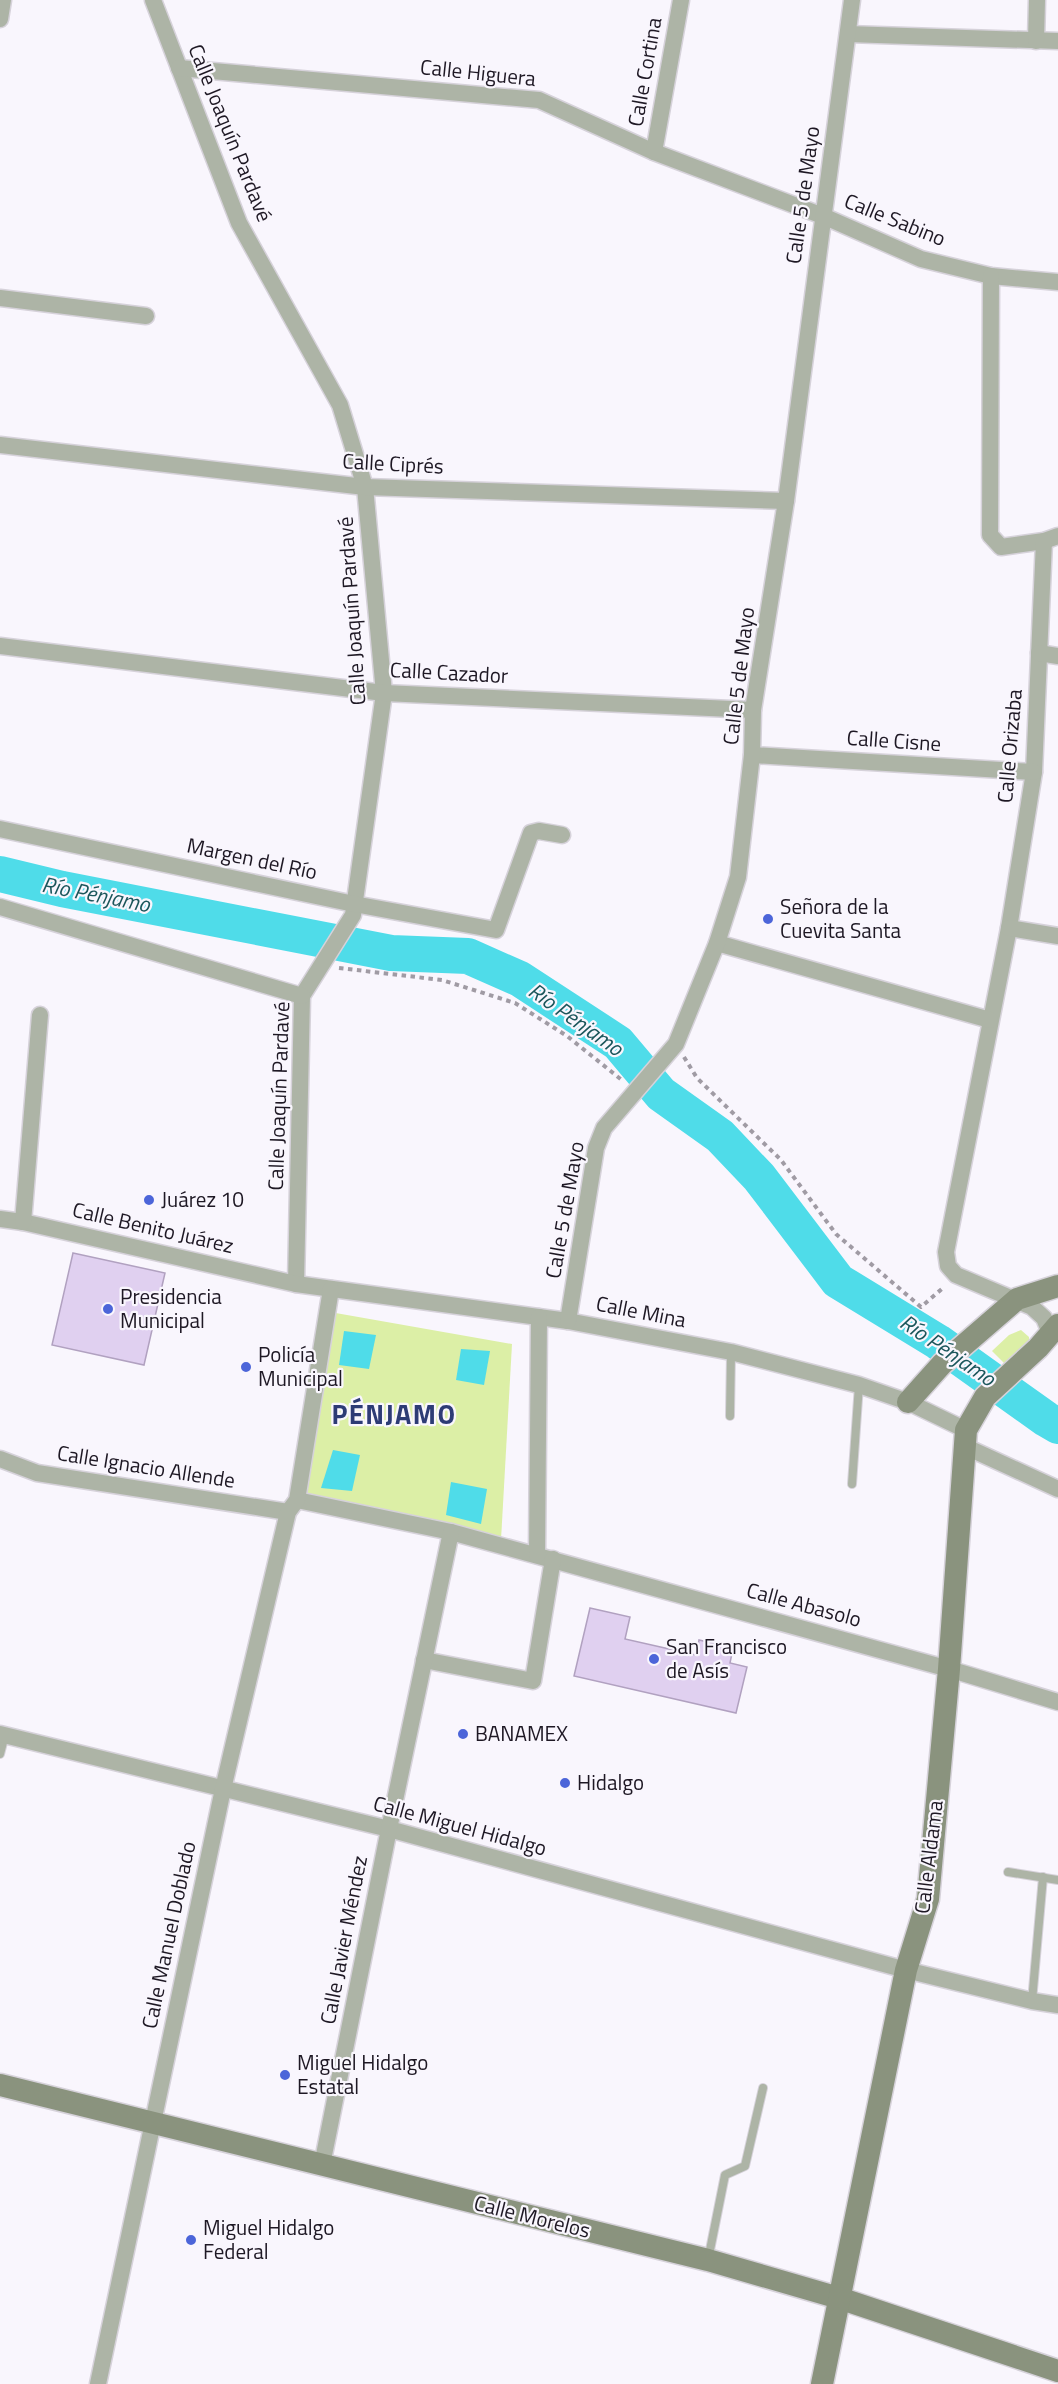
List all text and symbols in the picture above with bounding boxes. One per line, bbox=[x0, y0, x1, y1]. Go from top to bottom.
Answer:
street label: Calle Cortina bbox=[619, 14, 669, 129]
street label: Calle Joaquín Pardavé bbox=[181, 39, 281, 226]
street label: Calle Higuera bbox=[419, 50, 538, 94]
street label: Calle 5 de Mayo bbox=[777, 124, 828, 266]
street label: Calle Sabino bbox=[840, 184, 951, 254]
street label: Calle Ciprés bbox=[342, 444, 445, 482]
street label: Calle Joaquín Pardavé bbox=[328, 516, 374, 706]
street label: Calle 5 de Mayo bbox=[714, 605, 762, 747]
street label: Calle Cazador bbox=[389, 653, 509, 691]
street label: Calle Orizaba bbox=[988, 687, 1030, 804]
street label: Calle Cisne bbox=[846, 721, 942, 759]
street label: Margen del Río bbox=[184, 829, 320, 887]
water label: Río Pénjamo bbox=[39, 867, 154, 921]
place label: Señora de la Cuevita Santa bbox=[780, 890, 901, 946]
marker: Señora de la Cuevita Santa bbox=[761, 912, 775, 926]
water label: Río Pénjamo bbox=[521, 974, 631, 1065]
street label: Calle Joaquín Pardavé bbox=[259, 1001, 297, 1191]
street label: Calle 5 de Mayo bbox=[536, 1139, 592, 1281]
place label: Juárez 10 bbox=[161, 1183, 244, 1215]
street label: Calle Benito Juárez bbox=[70, 1193, 237, 1261]
marker: Juárez 10 bbox=[142, 1193, 156, 1207]
place label: Presidencia Municipal bbox=[120, 1280, 222, 1336]
street label: Calle Mina bbox=[594, 1287, 689, 1335]
marker: Presidencia Municipal bbox=[101, 1302, 115, 1316]
water label: Río Pénjamo bbox=[893, 1305, 1004, 1395]
place label: Policía Municipal bbox=[258, 1338, 343, 1394]
marker: Policía Municipal bbox=[239, 1360, 253, 1374]
district label: PÉNJAMO bbox=[331, 1393, 457, 1434]
street label: Calle Ignacio Allende bbox=[55, 1436, 237, 1496]
street label: Calle Abasolo bbox=[743, 1573, 865, 1635]
place label: San Francisco de Asís bbox=[666, 1630, 787, 1686]
marker: San Francisco de Asís bbox=[647, 1652, 661, 1666]
place label: BANAMEX bbox=[475, 1717, 568, 1749]
marker: BANAMEX bbox=[456, 1727, 470, 1741]
place label: Hidalgo bbox=[577, 1766, 644, 1798]
marker: Hidalgo bbox=[558, 1776, 572, 1790]
street label: Calle Miguel Hidalgo bbox=[370, 1787, 551, 1864]
street label: Calle Aldama bbox=[905, 1798, 951, 1915]
street label: Calle Manuel Doblado bbox=[133, 1838, 204, 2031]
street label: Calle Javier Méndez bbox=[311, 1853, 375, 2027]
place label: Miguel Hidalgo Estatal bbox=[297, 2046, 428, 2102]
marker: Miguel Hidalgo Estatal bbox=[278, 2068, 292, 2082]
street label: Calle Morelos bbox=[471, 2186, 594, 2246]
place label: Miguel Hidalgo Federal bbox=[203, 2211, 334, 2267]
marker: Miguel Hidalgo Federal bbox=[184, 2233, 198, 2247]

